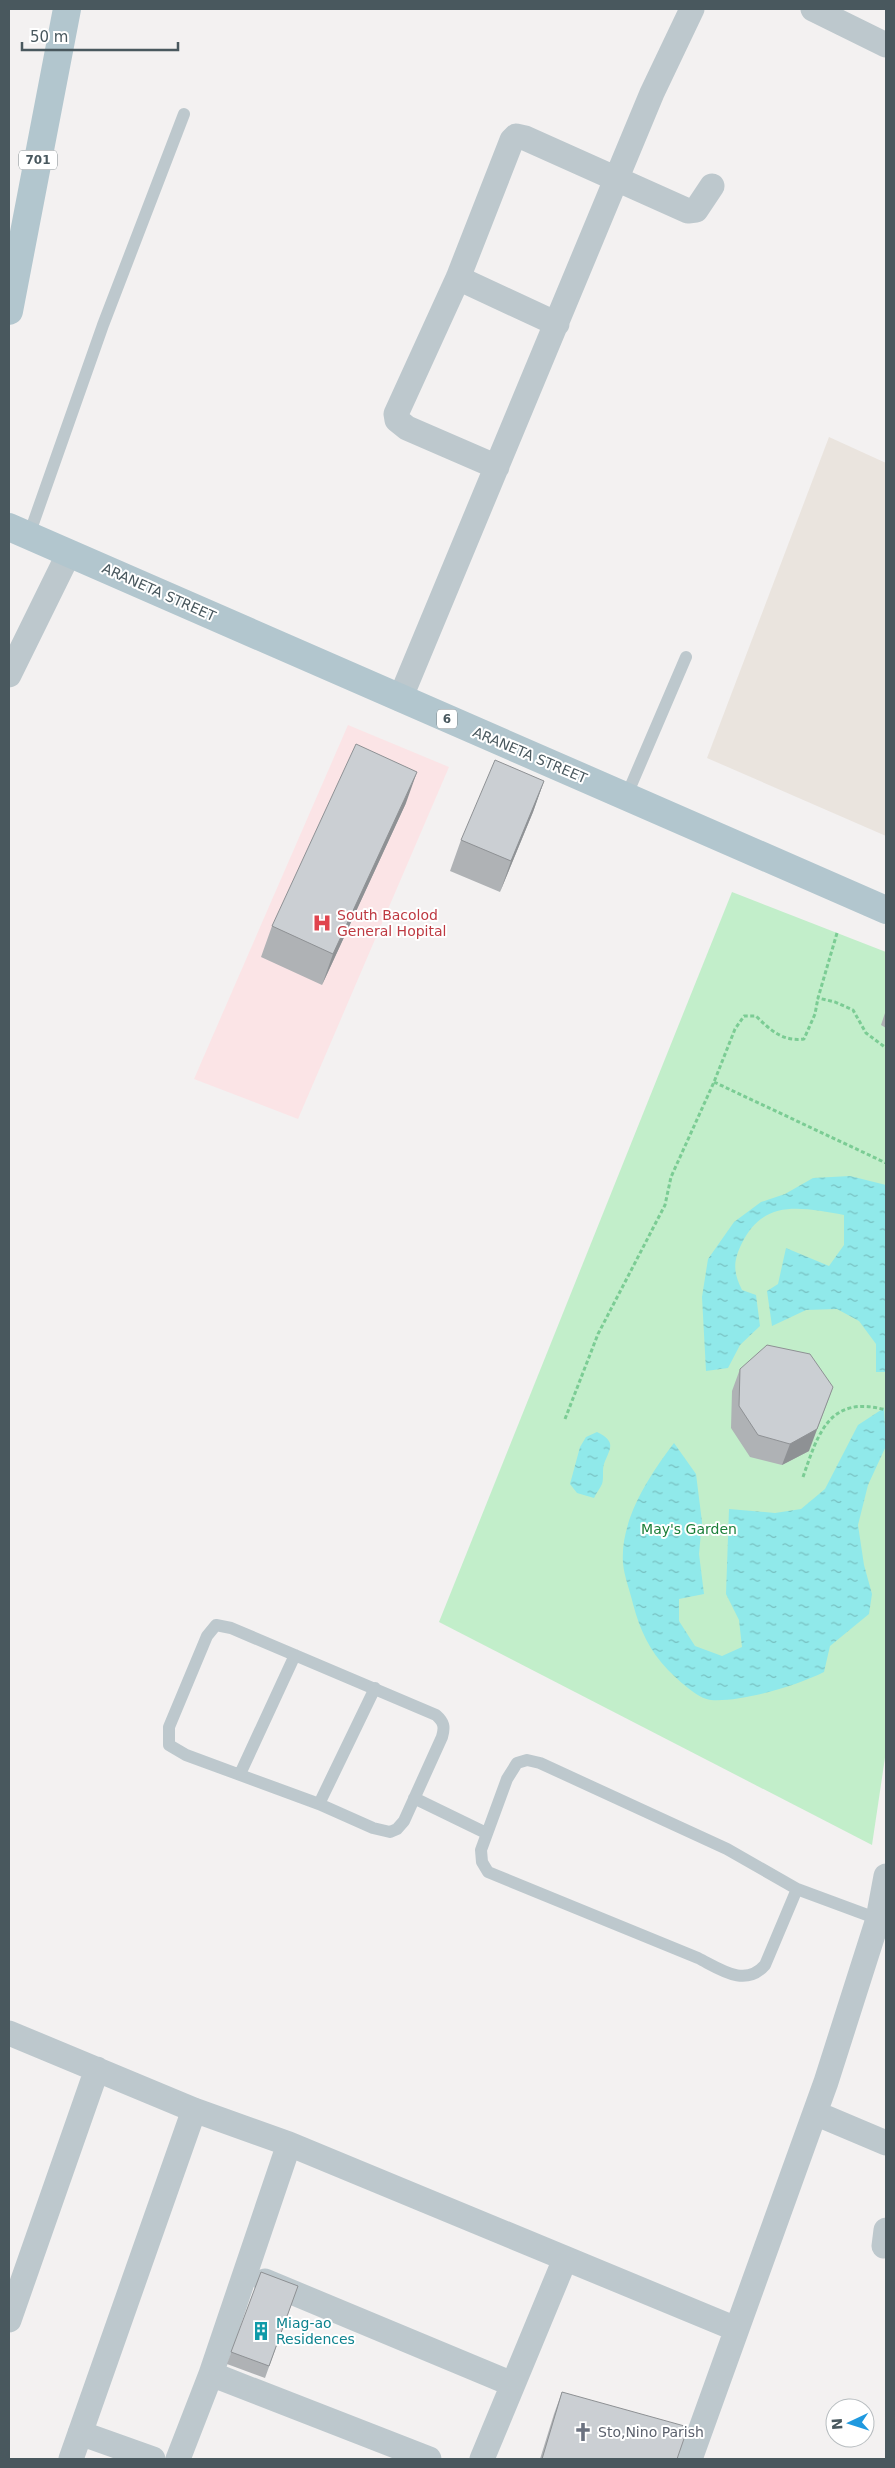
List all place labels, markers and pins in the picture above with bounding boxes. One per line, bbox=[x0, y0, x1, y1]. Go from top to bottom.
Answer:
place label: South Bacolod General Hopital bbox=[337, 907, 446, 939]
hospital icon: South Bacolod General Hopital bbox=[311, 912, 333, 934]
place label: Miag-ao Residences bbox=[276, 2315, 355, 2347]
building icon: Miag-ao Residences bbox=[250, 2320, 272, 2342]
church icon: Sto,Nino Parish bbox=[572, 2421, 594, 2443]
place label: Sto,Nino Parish bbox=[598, 2424, 704, 2440]

